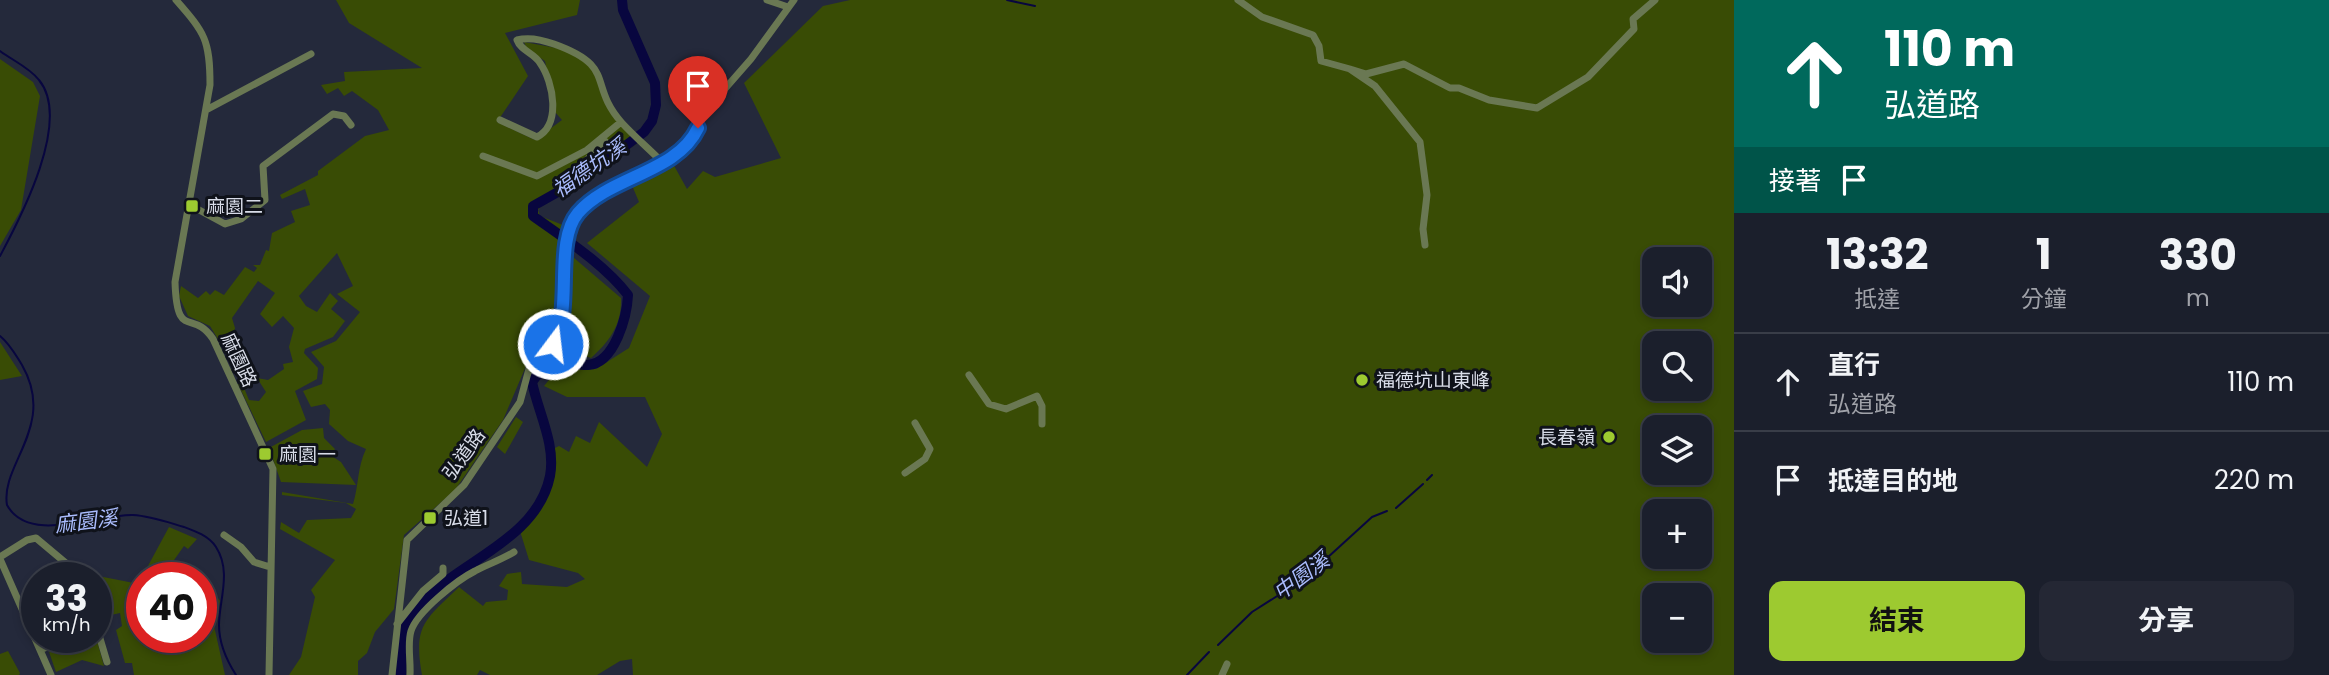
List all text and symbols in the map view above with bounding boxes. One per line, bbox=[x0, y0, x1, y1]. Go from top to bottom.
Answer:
text: 110 m bbox=[1884, 15, 2015, 83]
icon: ahead bbox=[1769, 28, 1860, 119]
pin bbox=[668, 56, 728, 128]
icon: arrive bbox=[679, 67, 717, 105]
text: 弘道路 bbox=[1884, 82, 1980, 127]
water label: 福德坑溪 bbox=[546, 130, 634, 204]
icon: arrive bbox=[1835, 161, 1873, 199]
text: 接著 bbox=[1769, 163, 1821, 199]
place label: 麻園二 bbox=[206, 193, 263, 220]
marker: 麻園二 bbox=[184, 198, 200, 214]
text: 13:32 bbox=[1826, 225, 1929, 284]
text: 1 bbox=[2036, 225, 2052, 284]
text: 330 bbox=[2159, 226, 2237, 285]
map controls bbox=[1642, 247, 1712, 653]
button: sound bbox=[1642, 247, 1712, 317]
text: m bbox=[2186, 282, 2210, 314]
text: 抵達 bbox=[1854, 283, 1900, 315]
text: 分鐘 bbox=[2021, 283, 2067, 315]
position arrow bbox=[516, 307, 590, 381]
street label: 麻園路 bbox=[215, 328, 263, 392]
button: search bbox=[1642, 331, 1712, 401]
text: 直行 bbox=[1828, 347, 1880, 383]
icon: ahead bbox=[1769, 363, 1807, 401]
text: 110 m bbox=[2227, 364, 2294, 400]
place label: 福德坑山東峰 bbox=[1376, 367, 1490, 394]
marker: 福德坑山東峰 bbox=[1354, 372, 1370, 388]
text: 弘道路 bbox=[1828, 388, 1897, 420]
button: layers bbox=[1642, 415, 1712, 485]
street label: 弘道路 bbox=[436, 423, 492, 485]
place label: 長春嶺 bbox=[1538, 424, 1595, 451]
marker: 長春嶺 bbox=[1601, 429, 1617, 445]
place label: 麻園一 bbox=[279, 441, 336, 468]
marker: 麻園一 bbox=[257, 446, 273, 462]
icon: arrive bbox=[1769, 461, 1807, 499]
text: 220 m bbox=[2214, 462, 2294, 498]
text: 抵達目的地 bbox=[1828, 463, 1958, 499]
button: + bbox=[1642, 499, 1712, 569]
water label: 麻園溪 bbox=[53, 502, 122, 539]
place label: 弘道1 bbox=[444, 505, 488, 532]
marker: 弘道1 bbox=[422, 510, 438, 526]
water label: 中園溪 bbox=[1267, 544, 1337, 607]
speed limit sign: 40 bbox=[126, 562, 217, 653]
text: 33 bbox=[45, 574, 88, 623]
button: 結束 bbox=[1769, 581, 2025, 661]
button: 分享 bbox=[2039, 581, 2294, 661]
button: − bbox=[1642, 583, 1712, 653]
text: km/h bbox=[43, 612, 90, 637]

